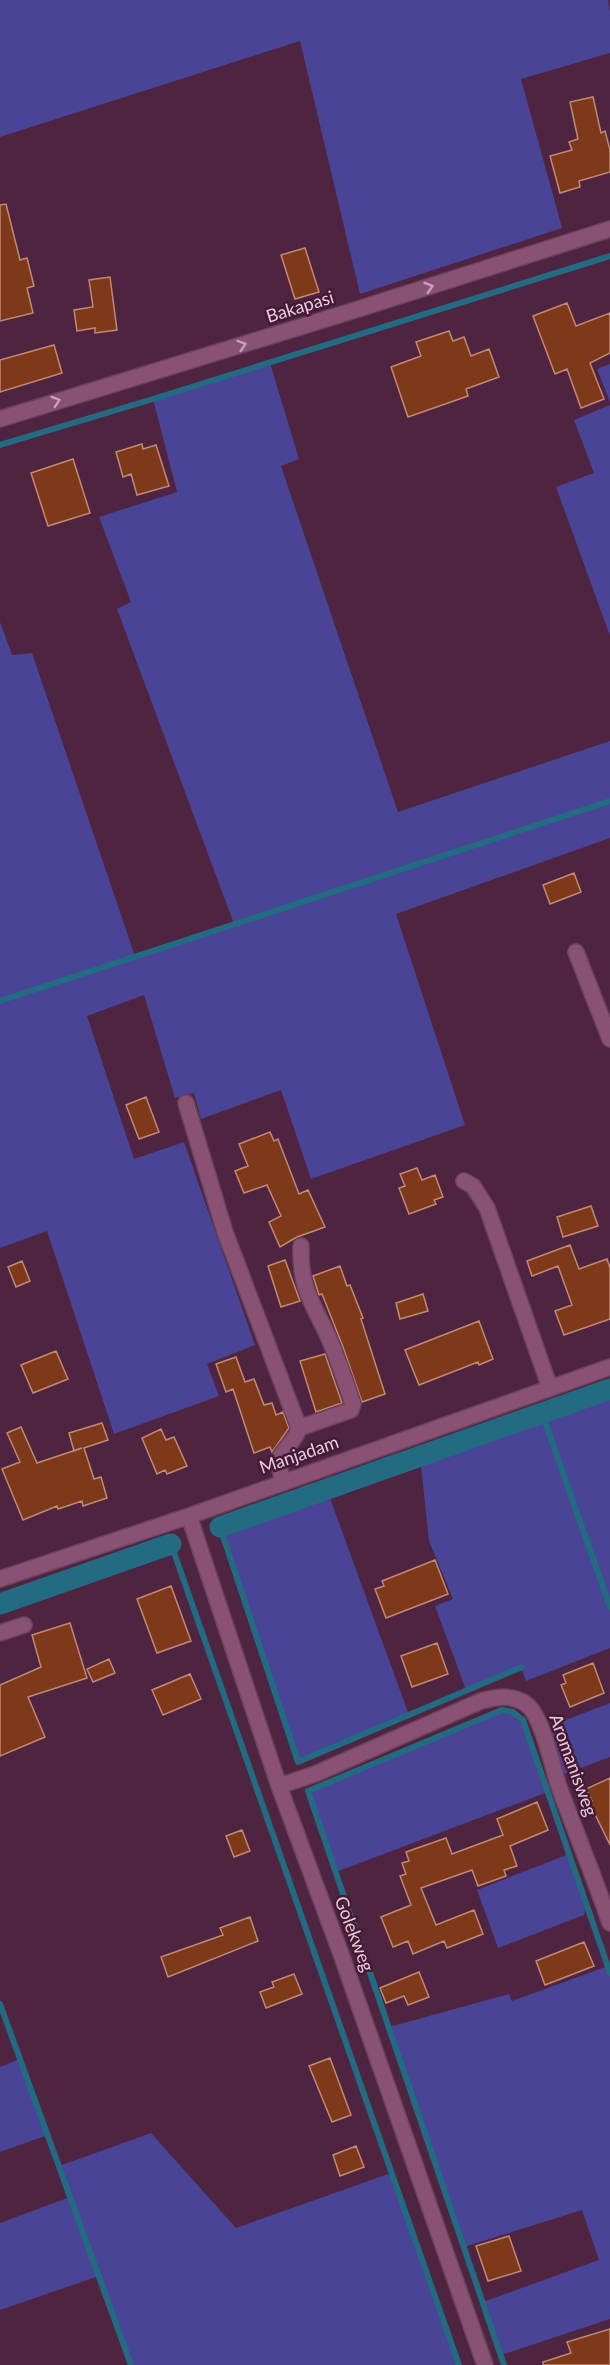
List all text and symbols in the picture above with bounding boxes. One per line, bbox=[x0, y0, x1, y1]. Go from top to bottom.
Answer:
one-way arrow bbox=[423, 282, 434, 294]
street label: Bakapasi bbox=[263, 285, 336, 327]
one-way arrow bbox=[236, 340, 247, 352]
one-way arrow bbox=[50, 396, 61, 408]
street label: Manjadam bbox=[256, 1430, 341, 1478]
street label: Aromanisweg bbox=[545, 1710, 603, 1819]
street label: Golekweg bbox=[331, 1893, 379, 1974]

